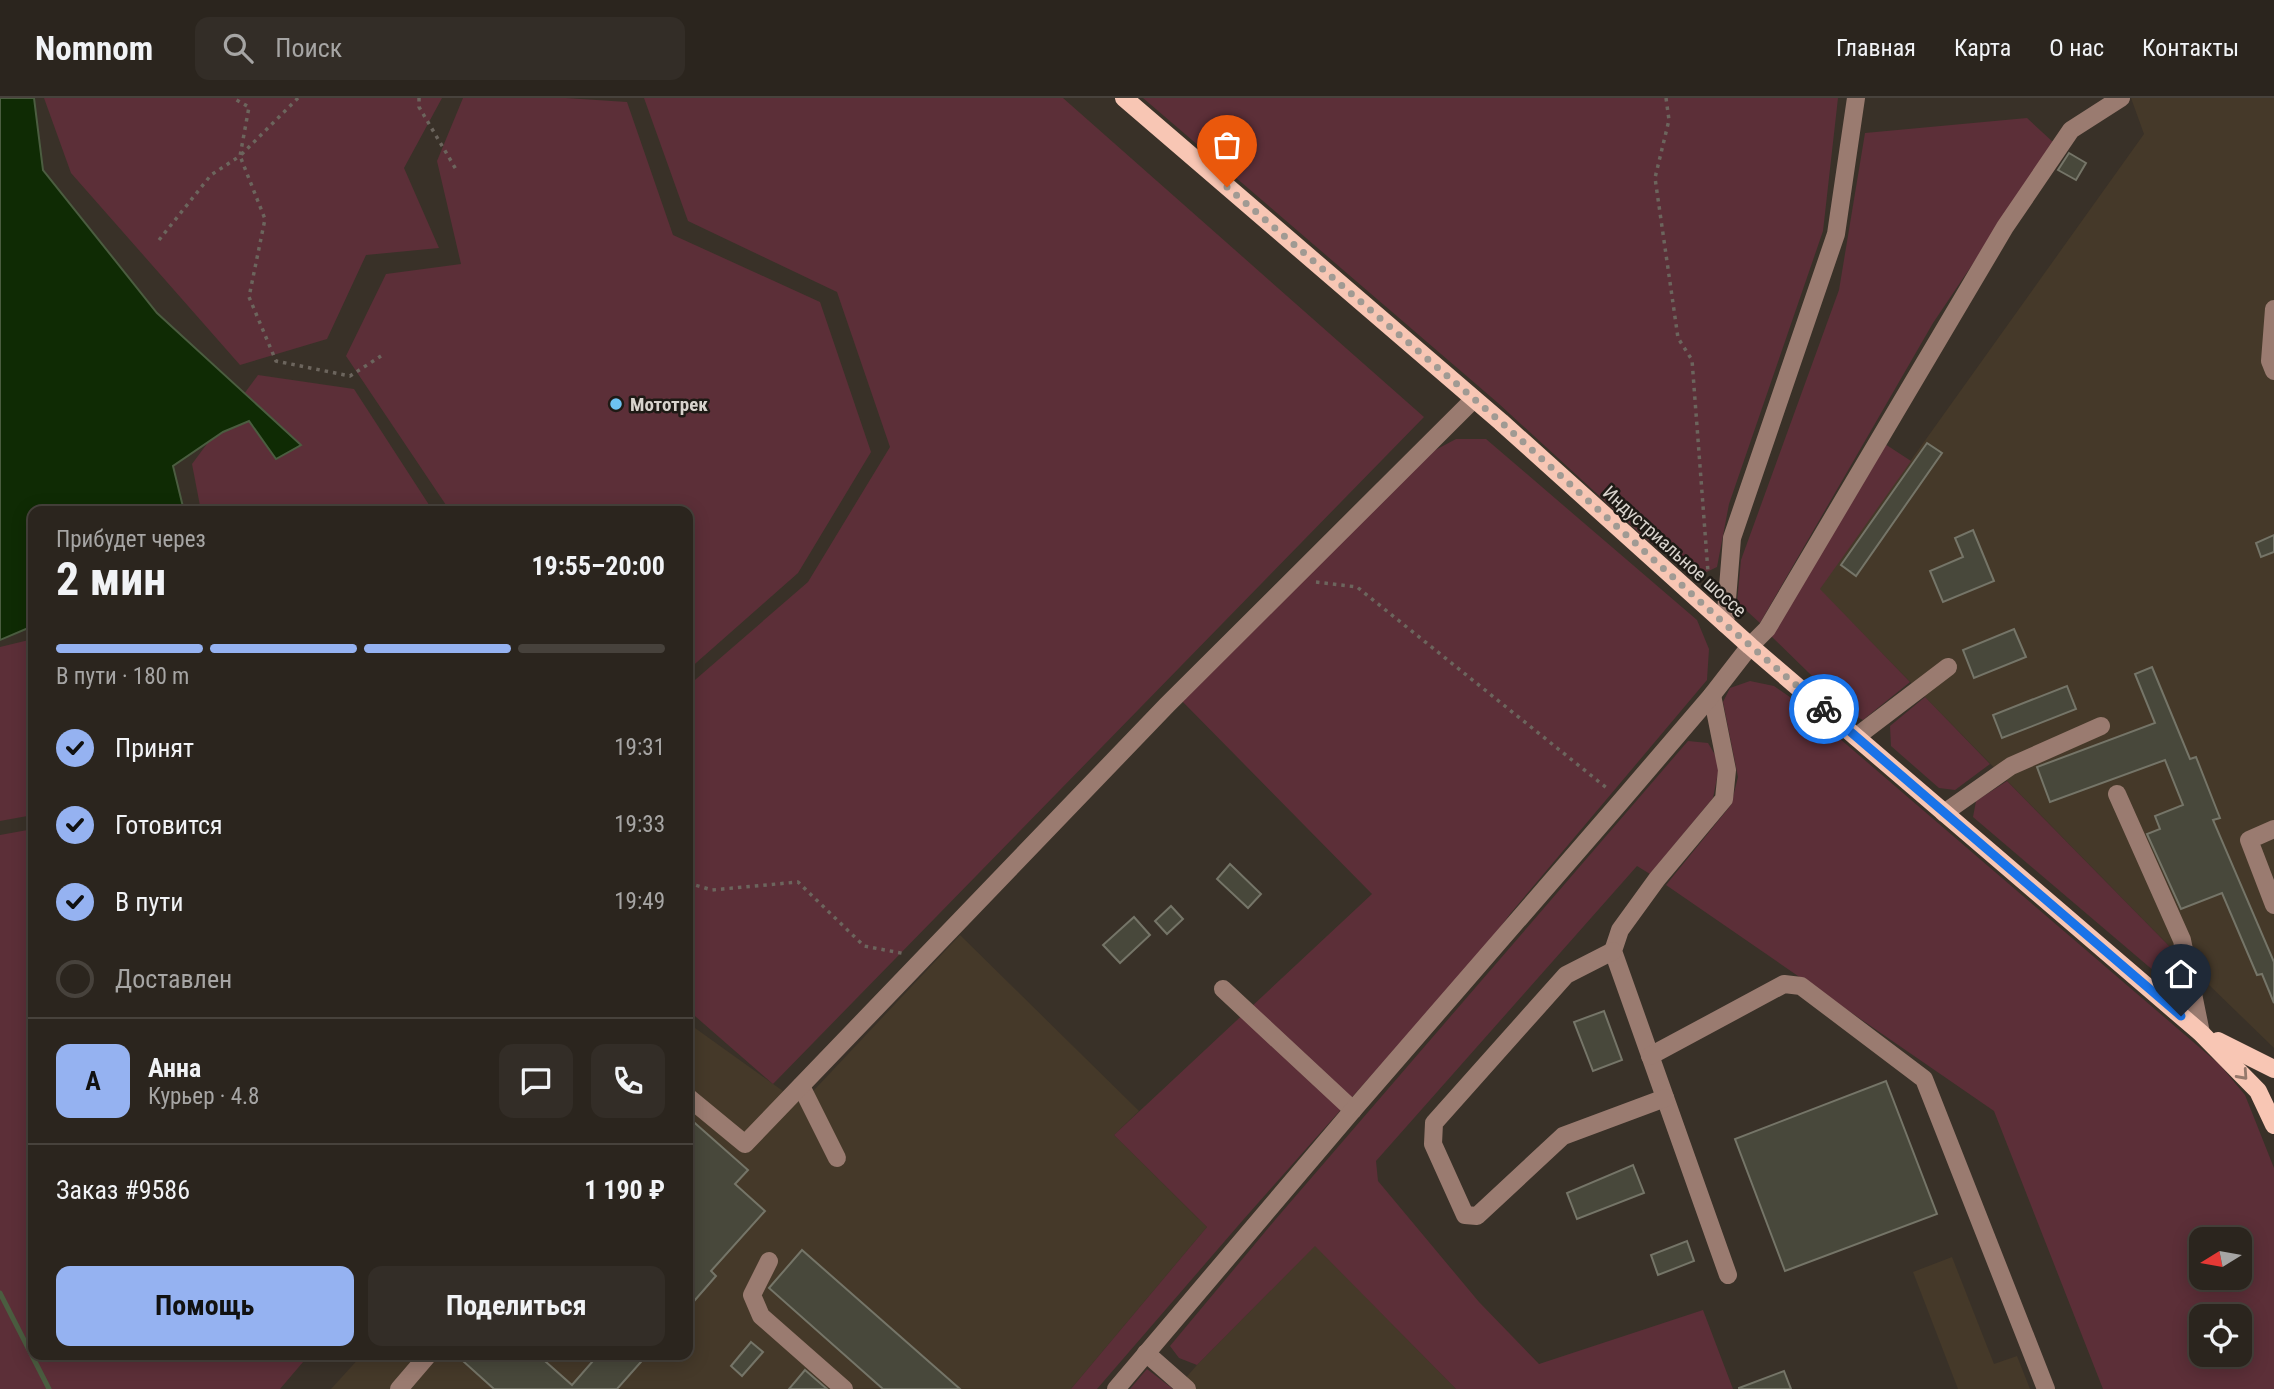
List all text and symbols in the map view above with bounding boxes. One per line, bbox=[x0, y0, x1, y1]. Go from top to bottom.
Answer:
search box bbox=[195, 17, 685, 80]
text: Nomnom bbox=[35, 29, 153, 68]
icon: search bbox=[219, 29, 257, 67]
text: Поиск bbox=[275, 33, 342, 63]
text: Главная bbox=[1836, 34, 1916, 62]
text: Карта bbox=[1954, 34, 2011, 62]
text: О нас bbox=[2049, 34, 2104, 62]
text: Контакты bbox=[2142, 34, 2239, 62]
pin bbox=[1197, 115, 1257, 187]
icon: bag bbox=[1208, 126, 1246, 164]
place label: Мототрек bbox=[630, 393, 708, 416]
marker: Мототрек bbox=[608, 396, 624, 412]
street label: Индустриальное шоссе bbox=[1598, 481, 1751, 622]
text: Прибудет через bbox=[56, 526, 206, 553]
text: 19:55–20:00 bbox=[531, 551, 665, 581]
text: 2 мин bbox=[56, 552, 166, 606]
text: В пути · 180 m bbox=[56, 663, 189, 690]
courier bbox=[1789, 674, 1859, 744]
icon: bike bbox=[1805, 690, 1843, 728]
icon: check bbox=[56, 729, 94, 767]
text: Принят bbox=[115, 733, 194, 763]
text: 19:31 bbox=[614, 734, 665, 761]
icon: check bbox=[56, 806, 94, 844]
text: Готовится bbox=[115, 810, 223, 840]
text: 19:33 bbox=[614, 811, 665, 838]
icon: check bbox=[56, 883, 94, 921]
text: В пути bbox=[115, 887, 184, 917]
text: 19:49 bbox=[614, 888, 665, 915]
pin bbox=[2151, 944, 2211, 1016]
icon: home bbox=[2162, 955, 2200, 993]
text: Доставлен bbox=[115, 964, 232, 994]
button: chat bbox=[499, 1044, 573, 1118]
button: phone bbox=[591, 1044, 665, 1118]
text: Анна bbox=[148, 1053, 201, 1083]
text: А bbox=[85, 1066, 101, 1096]
one-way arrow bbox=[2235, 1067, 2247, 1080]
text: Курьер · 4.8 bbox=[148, 1083, 259, 1110]
text: Заказ #9586 bbox=[56, 1175, 190, 1205]
text: 1 190 ₽ bbox=[584, 1175, 665, 1205]
north arrow bbox=[2189, 1227, 2252, 1290]
map controls bbox=[2189, 1227, 2252, 1367]
button: Помощь bbox=[56, 1266, 354, 1346]
button: Поделиться bbox=[368, 1266, 665, 1346]
button: locate bbox=[2189, 1304, 2252, 1367]

